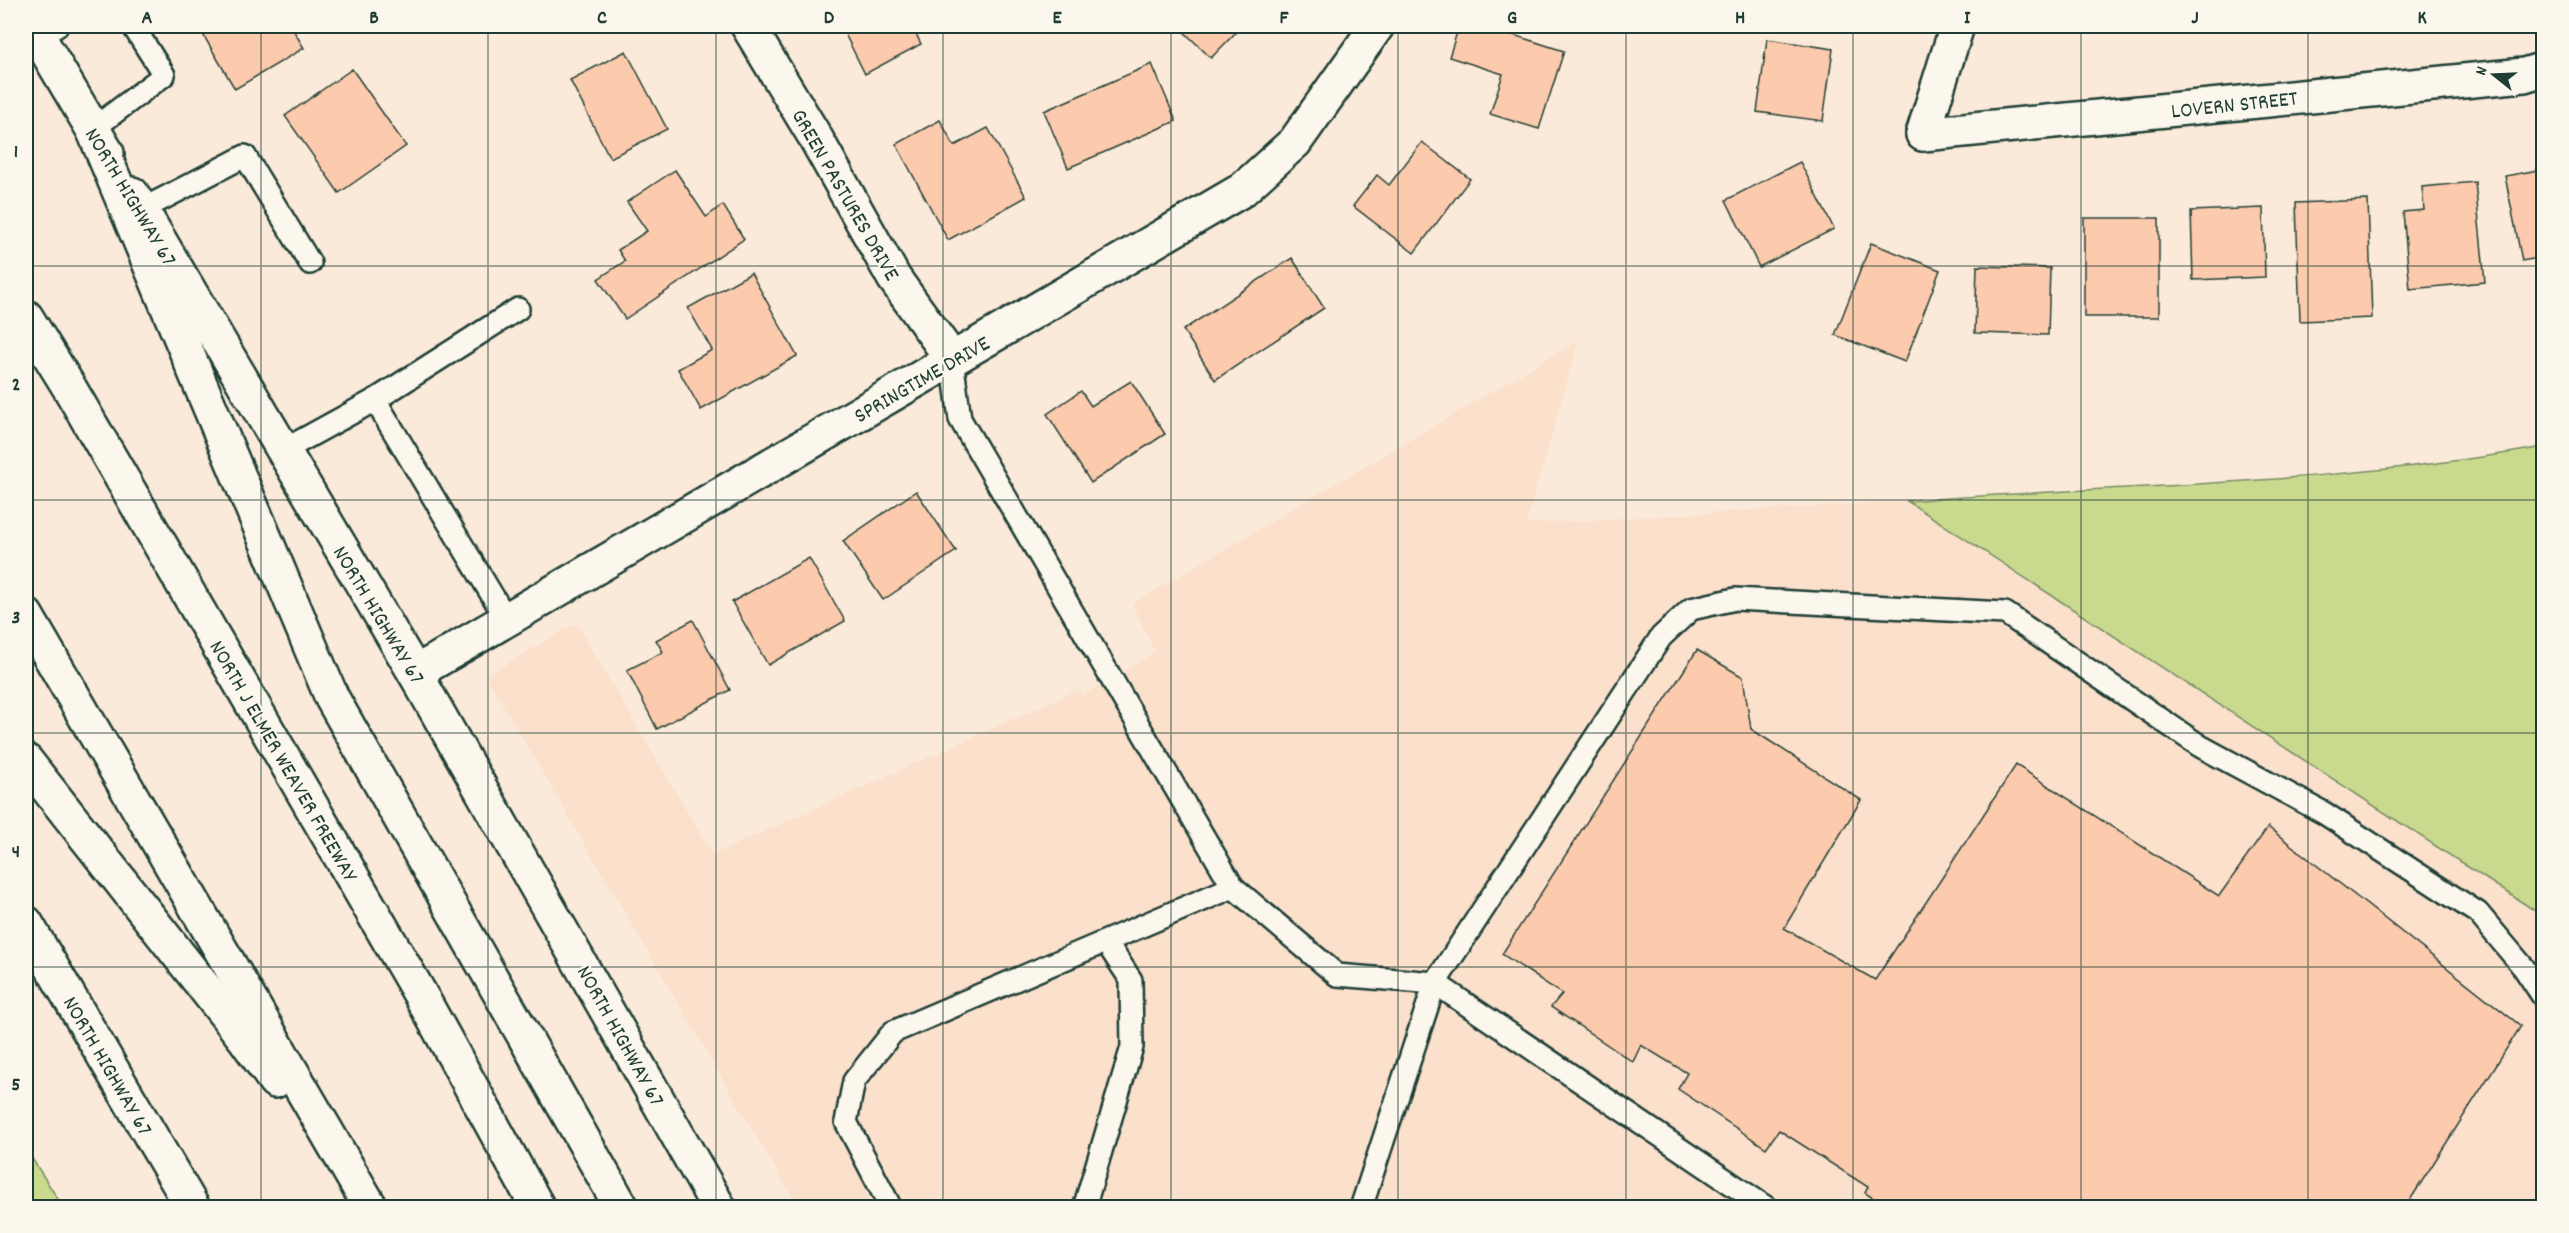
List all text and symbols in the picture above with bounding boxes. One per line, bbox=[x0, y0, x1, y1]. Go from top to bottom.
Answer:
text: A bbox=[142, 5, 153, 33]
text: B bbox=[369, 5, 379, 33]
text: C bbox=[597, 5, 607, 33]
text: D bbox=[824, 5, 835, 33]
text: E bbox=[1052, 5, 1062, 33]
text: F bbox=[1280, 5, 1290, 33]
text: G bbox=[1507, 5, 1517, 33]
text: H bbox=[1735, 5, 1745, 33]
text: I bbox=[1964, 5, 1971, 33]
text: J bbox=[2191, 5, 2199, 33]
text: K bbox=[2417, 5, 2427, 33]
north arrow bbox=[2464, 45, 2524, 105]
text: N bbox=[2470, 64, 2494, 78]
street label: LOVERN STREET bbox=[2170, 84, 2299, 129]
street label: GREEN PASTURES DRIVE bbox=[782, 104, 906, 287]
street label: NORTH HIGHWAY 67 bbox=[75, 123, 183, 273]
text: 1 bbox=[14, 139, 18, 167]
street label: SPRINGTIME DRIVE bbox=[849, 330, 996, 433]
text: 2 bbox=[12, 372, 20, 400]
street label: NORTH HIGHWAY 67 bbox=[323, 541, 431, 691]
text: 3 bbox=[12, 605, 20, 633]
street label: NORTH J ELMER WEAVER FREEWAY bbox=[200, 635, 364, 889]
text: 4 bbox=[12, 839, 20, 867]
street label: NORTH HIGHWAY 67 bbox=[567, 961, 670, 1113]
street label: NORTH HIGHWAY 67 bbox=[53, 991, 159, 1142]
text: 5 bbox=[11, 1072, 21, 1100]

